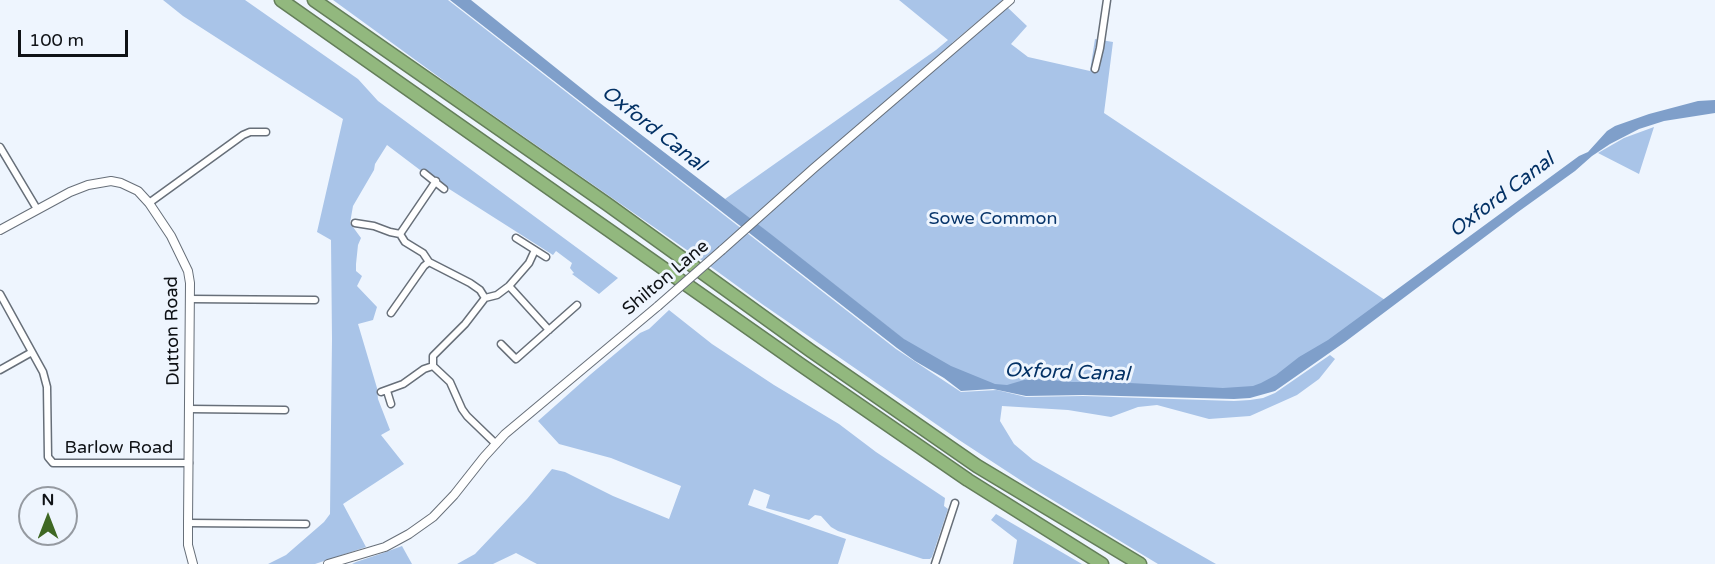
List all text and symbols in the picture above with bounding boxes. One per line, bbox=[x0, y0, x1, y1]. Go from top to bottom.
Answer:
scale bar bbox=[21, 18, 130, 56]
text: 100 m bbox=[29, 29, 84, 51]
water label: Oxford Canal bbox=[596, 81, 710, 177]
water label: Oxford Canal bbox=[1445, 149, 1559, 243]
park label: Sowe Common bbox=[928, 208, 1058, 230]
street label: Shilton Lane bbox=[619, 236, 713, 320]
street label: Dutton Road bbox=[161, 276, 185, 386]
water label: Oxford Canal bbox=[1004, 359, 1130, 387]
street label: Barlow Road bbox=[65, 437, 173, 459]
north arrow bbox=[18, 486, 78, 546]
text: N bbox=[42, 490, 54, 510]

